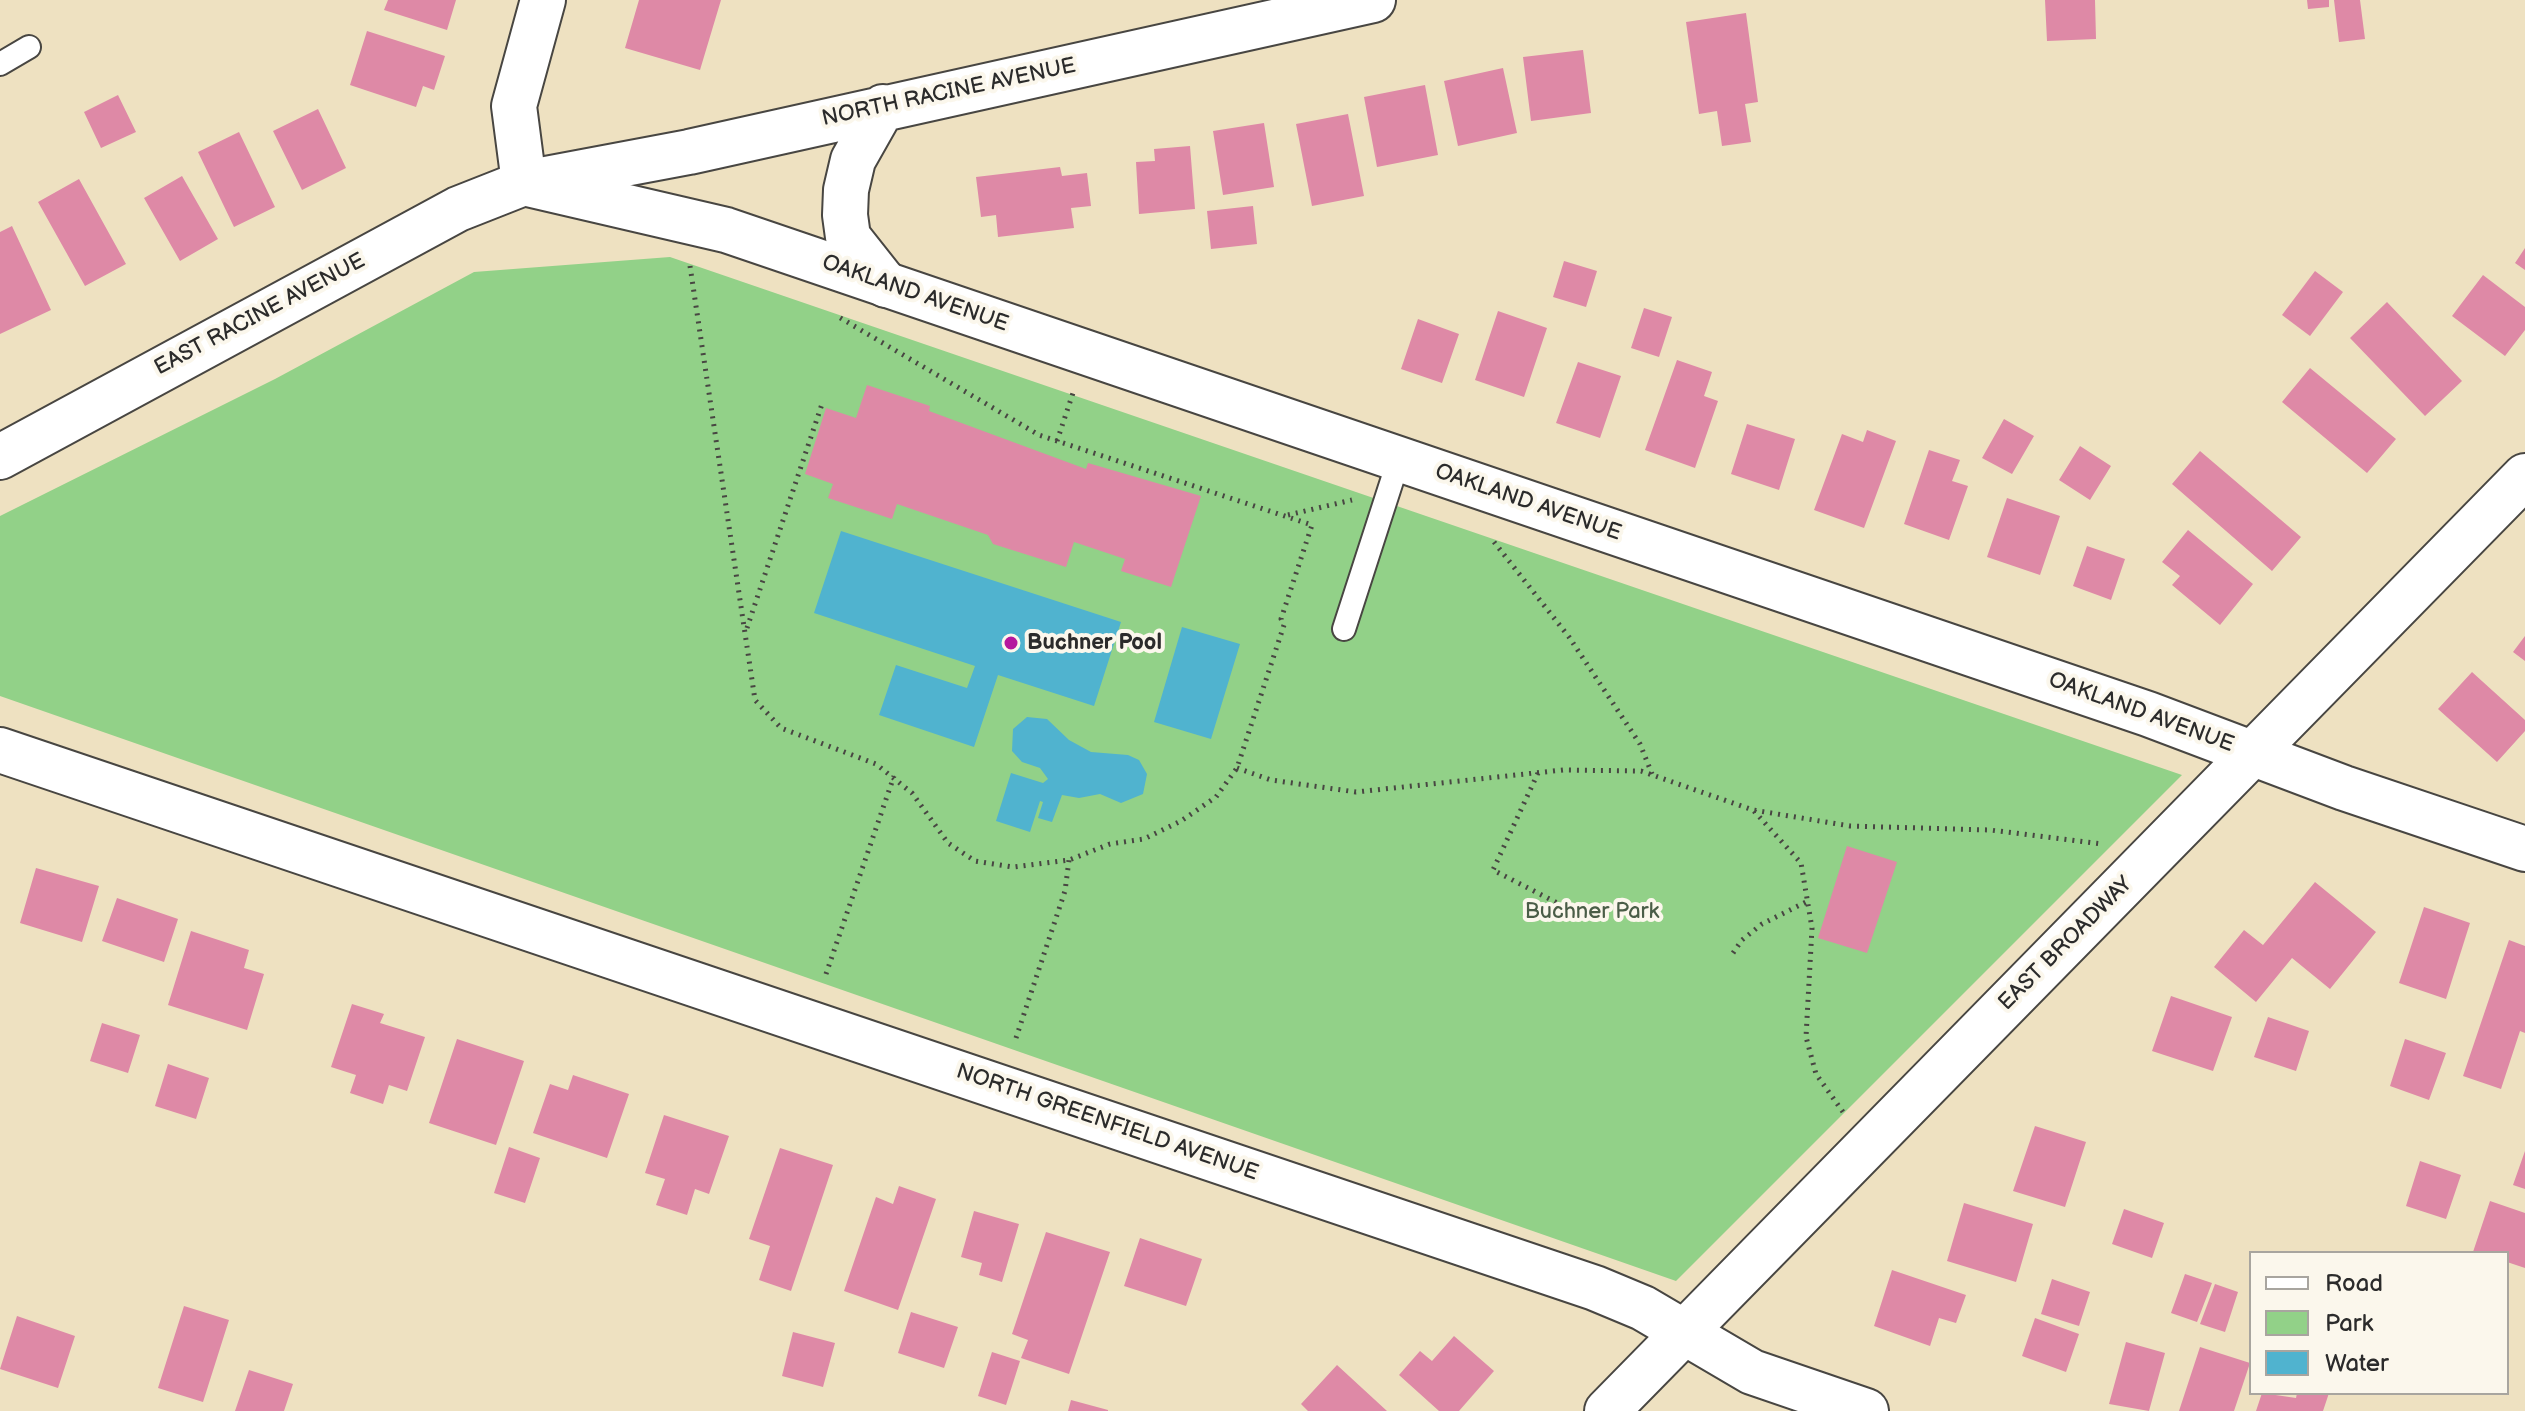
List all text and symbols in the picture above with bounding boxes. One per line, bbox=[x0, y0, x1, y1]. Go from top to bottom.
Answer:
street label: NORTH RACINE AVENUE bbox=[820, 53, 1078, 133]
street label: EAST RACINE AVENUE bbox=[150, 248, 370, 382]
street label: OAKLAND AVENUE bbox=[818, 250, 1012, 338]
street label: OAKLAND AVENUE bbox=[1431, 459, 1625, 547]
place label: Buchner Pool bbox=[1027, 630, 1162, 656]
marker: Buchner Pool bbox=[1002, 634, 1020, 652]
street label: OAKLAND AVENUE bbox=[2045, 667, 2237, 759]
street label: EAST BROADWAY bbox=[1994, 872, 2138, 1016]
park label: Buchner Park bbox=[1525, 899, 1659, 925]
street label: NORTH GREENFIELD AVENUE bbox=[952, 1059, 1262, 1187]
legend bbox=[2249, 1251, 2509, 1395]
text: Road bbox=[2325, 1269, 2383, 1298]
text: Park bbox=[2325, 1309, 2373, 1338]
text: Water bbox=[2325, 1349, 2389, 1378]

